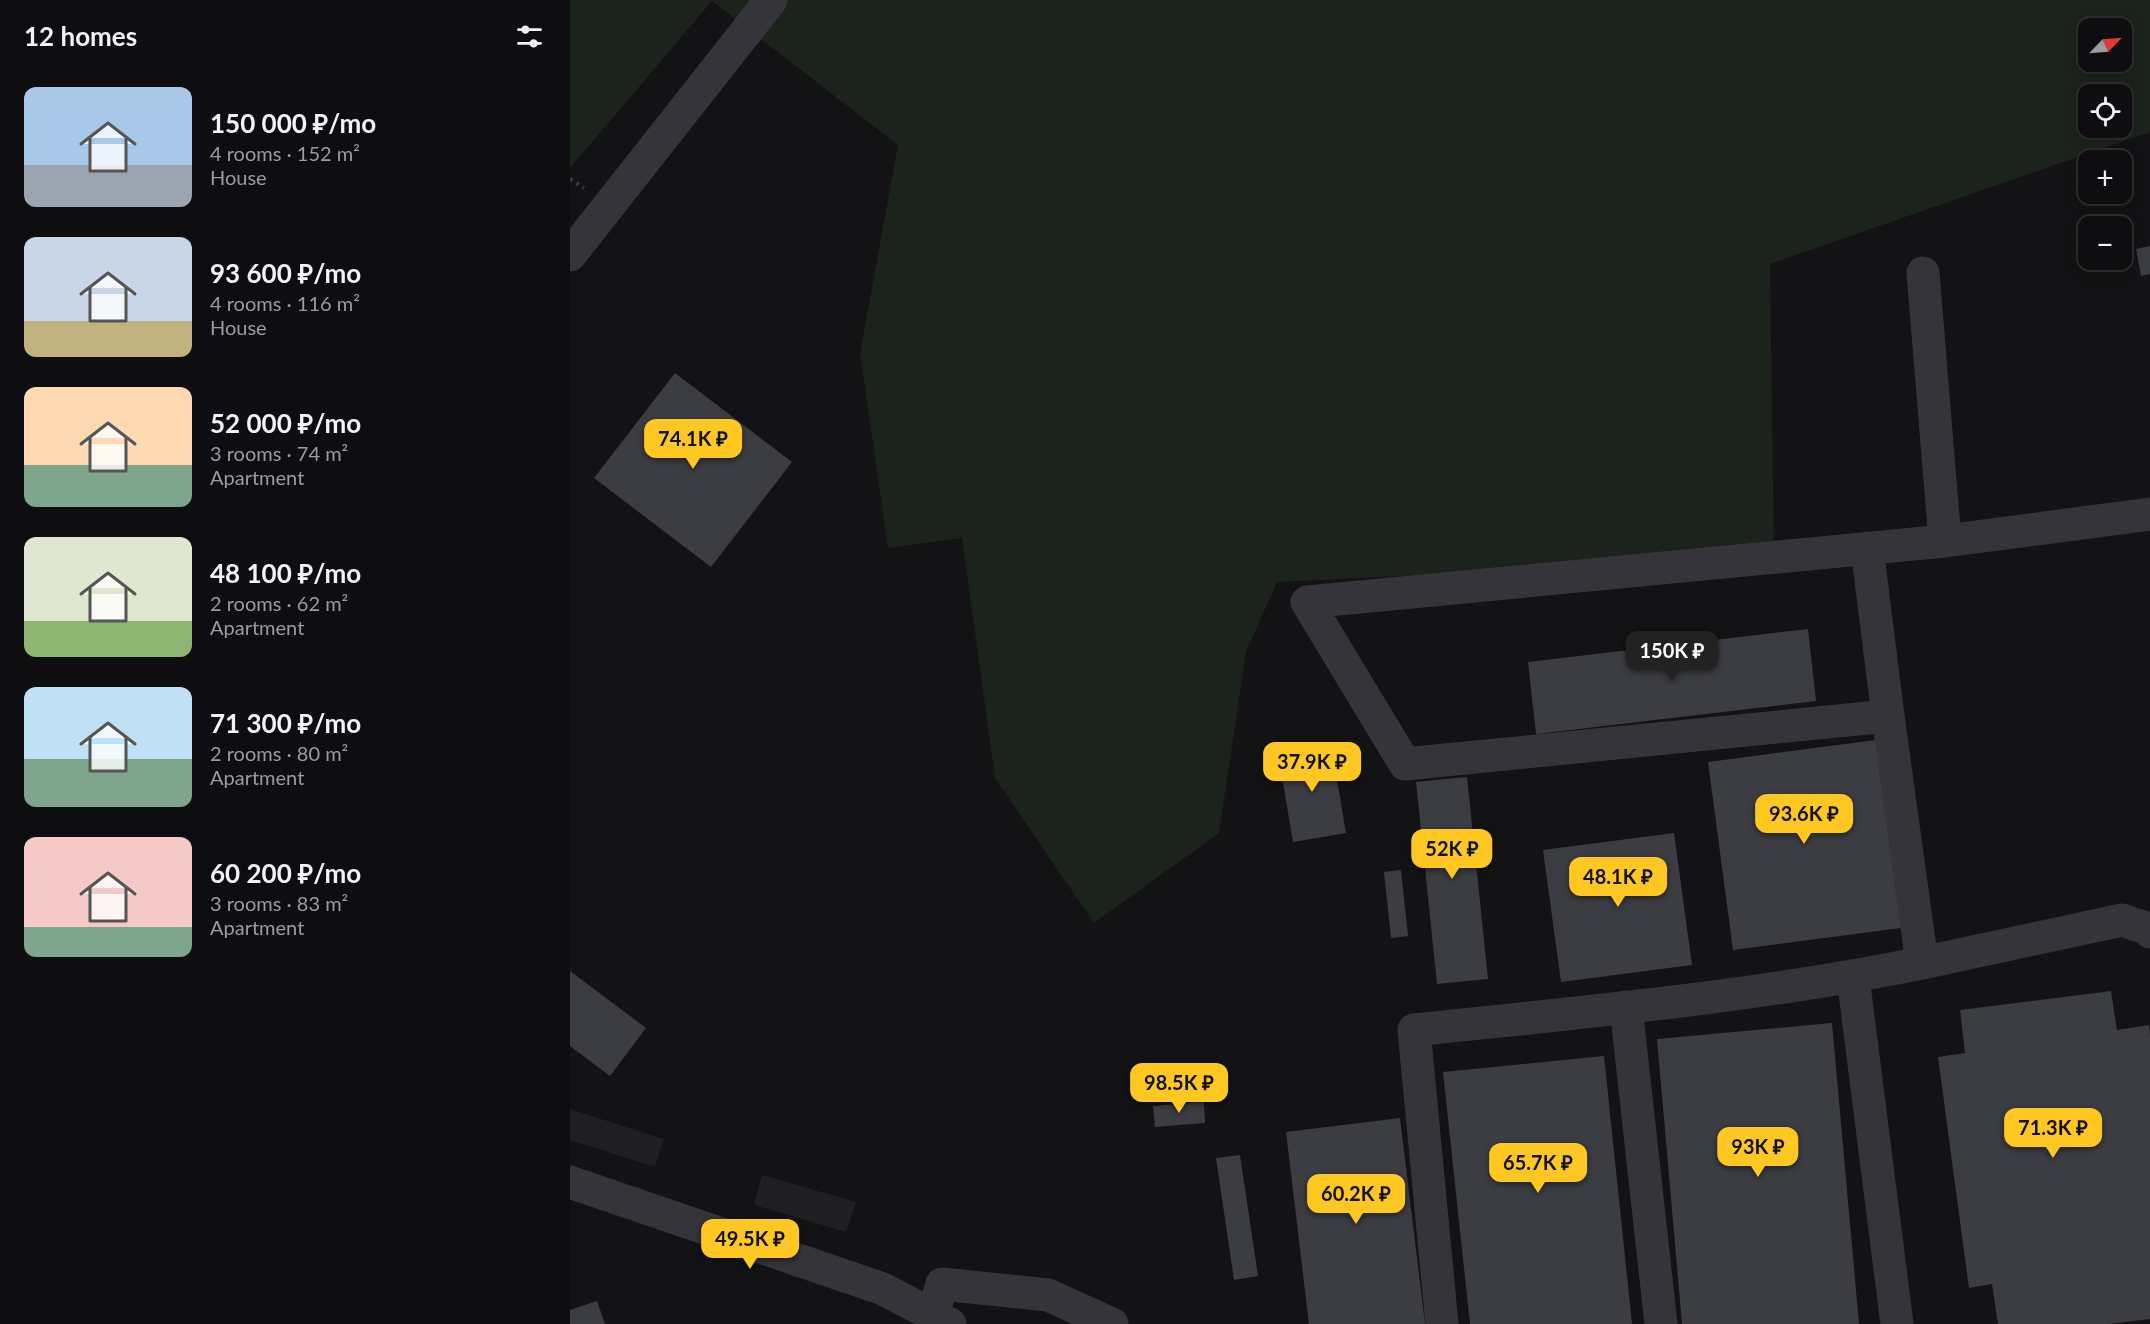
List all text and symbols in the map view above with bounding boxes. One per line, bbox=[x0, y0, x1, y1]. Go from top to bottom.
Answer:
north arrow bbox=[2078, 18, 2132, 72]
map controls bbox=[2078, 18, 2132, 270]
text: 12 homes bbox=[24, 20, 137, 52]
icon: filters bbox=[513, 20, 546, 53]
button: locate bbox=[2078, 84, 2132, 138]
text: 150 000 ₽/mo bbox=[210, 107, 376, 139]
icon: home bbox=[72, 111, 144, 183]
text: 4 rooms · 152 m² bbox=[210, 141, 360, 165]
button: + bbox=[2078, 150, 2132, 204]
text: House bbox=[210, 165, 267, 189]
button: − bbox=[2078, 216, 2132, 270]
text: 93 600 ₽/mo bbox=[210, 257, 361, 289]
icon: home bbox=[72, 261, 144, 333]
text: 4 rooms · 116 m² bbox=[210, 291, 360, 315]
text: House bbox=[210, 315, 267, 339]
text: 52 000 ₽/mo bbox=[210, 407, 361, 439]
icon: home bbox=[72, 411, 144, 483]
pin: 74.1K ₽ bbox=[638, 419, 748, 470]
text: 74.1K ₽ bbox=[658, 426, 728, 450]
text: 3 rooms · 74 m² bbox=[210, 441, 348, 465]
text: Apartment bbox=[210, 465, 304, 489]
text: 48 100 ₽/mo bbox=[210, 557, 361, 589]
icon: home bbox=[72, 561, 144, 633]
text: 2 rooms · 62 m² bbox=[210, 591, 348, 615]
text: Apartment bbox=[210, 615, 304, 639]
pin: 150K ₽ bbox=[1623, 631, 1721, 682]
text: 150K ₽ bbox=[1639, 638, 1705, 662]
text: 71 300 ₽/mo bbox=[210, 707, 361, 739]
icon: home bbox=[72, 711, 144, 783]
text: 2 rooms · 80 m² bbox=[210, 741, 348, 765]
pin: 37.9K ₽ bbox=[1257, 742, 1367, 793]
text: 37.9K ₽ bbox=[1277, 749, 1347, 773]
text: Apartment bbox=[210, 765, 304, 789]
pin: 93.6K ₽ bbox=[1749, 794, 1859, 845]
text: 93.6K ₽ bbox=[1769, 801, 1839, 825]
pin: 52K ₽ bbox=[1410, 829, 1494, 880]
text: 52K ₽ bbox=[1425, 836, 1479, 860]
text: 60 200 ₽/mo bbox=[210, 857, 361, 889]
pin: 48.1K ₽ bbox=[1563, 857, 1673, 908]
icon: home bbox=[72, 861, 144, 933]
text: 48.1K ₽ bbox=[1583, 864, 1653, 888]
text: 3 rooms · 83 m² bbox=[210, 891, 348, 915]
text: Apartment bbox=[210, 915, 304, 939]
pin: 98.5K ₽ bbox=[1124, 1063, 1234, 1114]
text: 98.5K ₽ bbox=[1144, 1070, 1214, 1094]
pin: 71.3K ₽ bbox=[1998, 1108, 2108, 1159]
text: 71.3K ₽ bbox=[2018, 1115, 2088, 1139]
pin: 93K ₽ bbox=[1716, 1127, 1800, 1178]
text: 93K ₽ bbox=[1731, 1134, 1785, 1158]
pin: 65.7K ₽ bbox=[1483, 1143, 1593, 1194]
text: 65.7K ₽ bbox=[1503, 1150, 1573, 1174]
pin: 60.2K ₽ bbox=[1301, 1174, 1411, 1225]
text: 60.2K ₽ bbox=[1321, 1181, 1391, 1205]
pin: 49.5K ₽ bbox=[695, 1219, 805, 1270]
text: 49.5K ₽ bbox=[715, 1226, 785, 1250]

